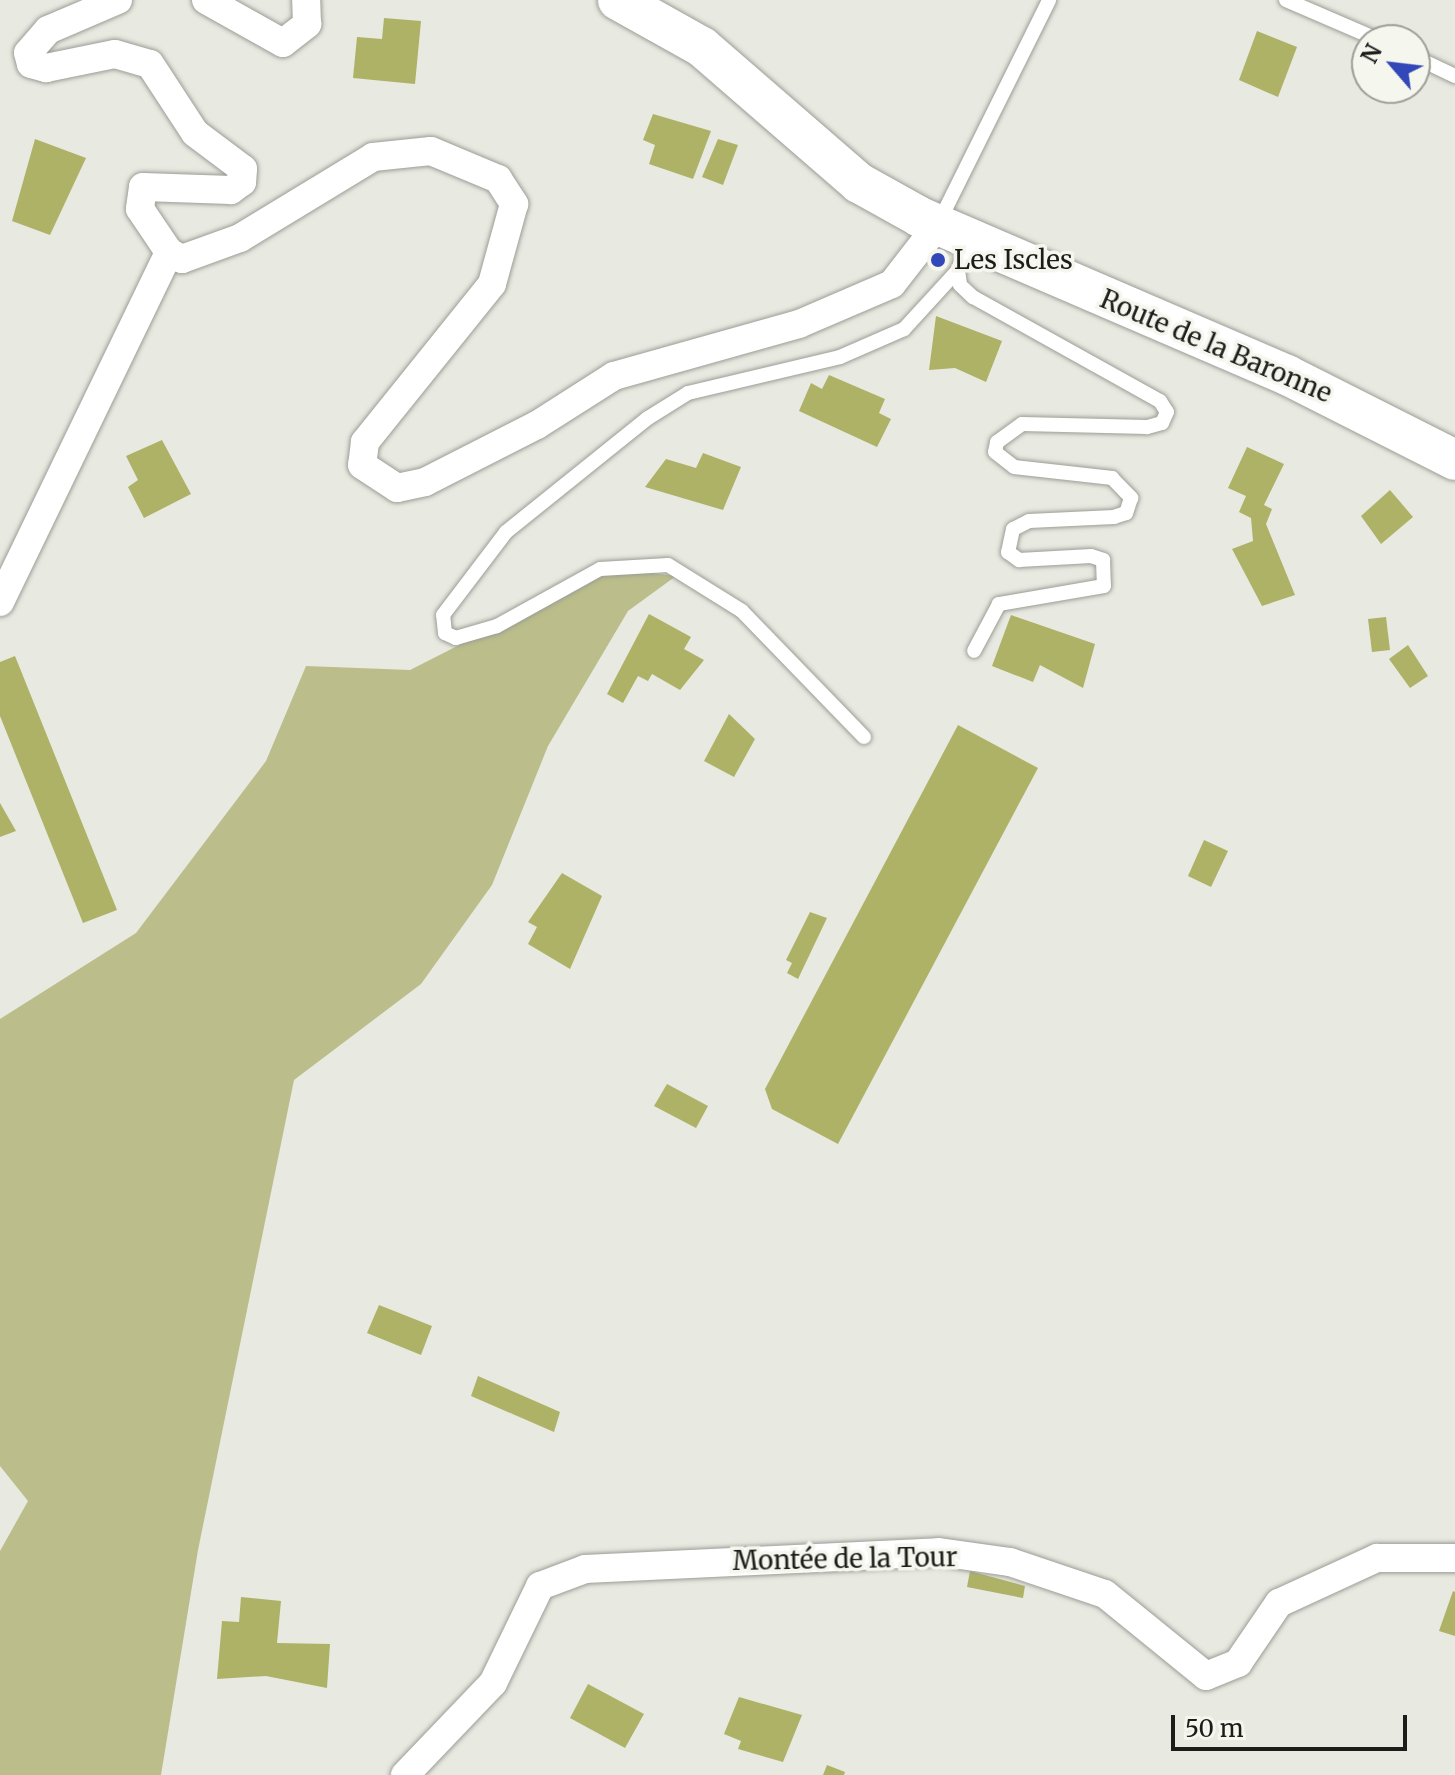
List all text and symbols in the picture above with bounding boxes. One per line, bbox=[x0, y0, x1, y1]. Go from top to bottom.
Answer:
north arrow bbox=[1351, 24, 1431, 104]
text: N bbox=[1355, 39, 1388, 68]
place label: Les Iscles bbox=[954, 244, 1073, 276]
marker: Les Iscles bbox=[929, 251, 947, 269]
street label: Route de la Baronne bbox=[1096, 283, 1336, 409]
street label: Montée de la Tour bbox=[732, 1541, 958, 1577]
scale bar bbox=[1175, 1699, 1411, 1749]
text: 50 m bbox=[1185, 1713, 1244, 1744]

